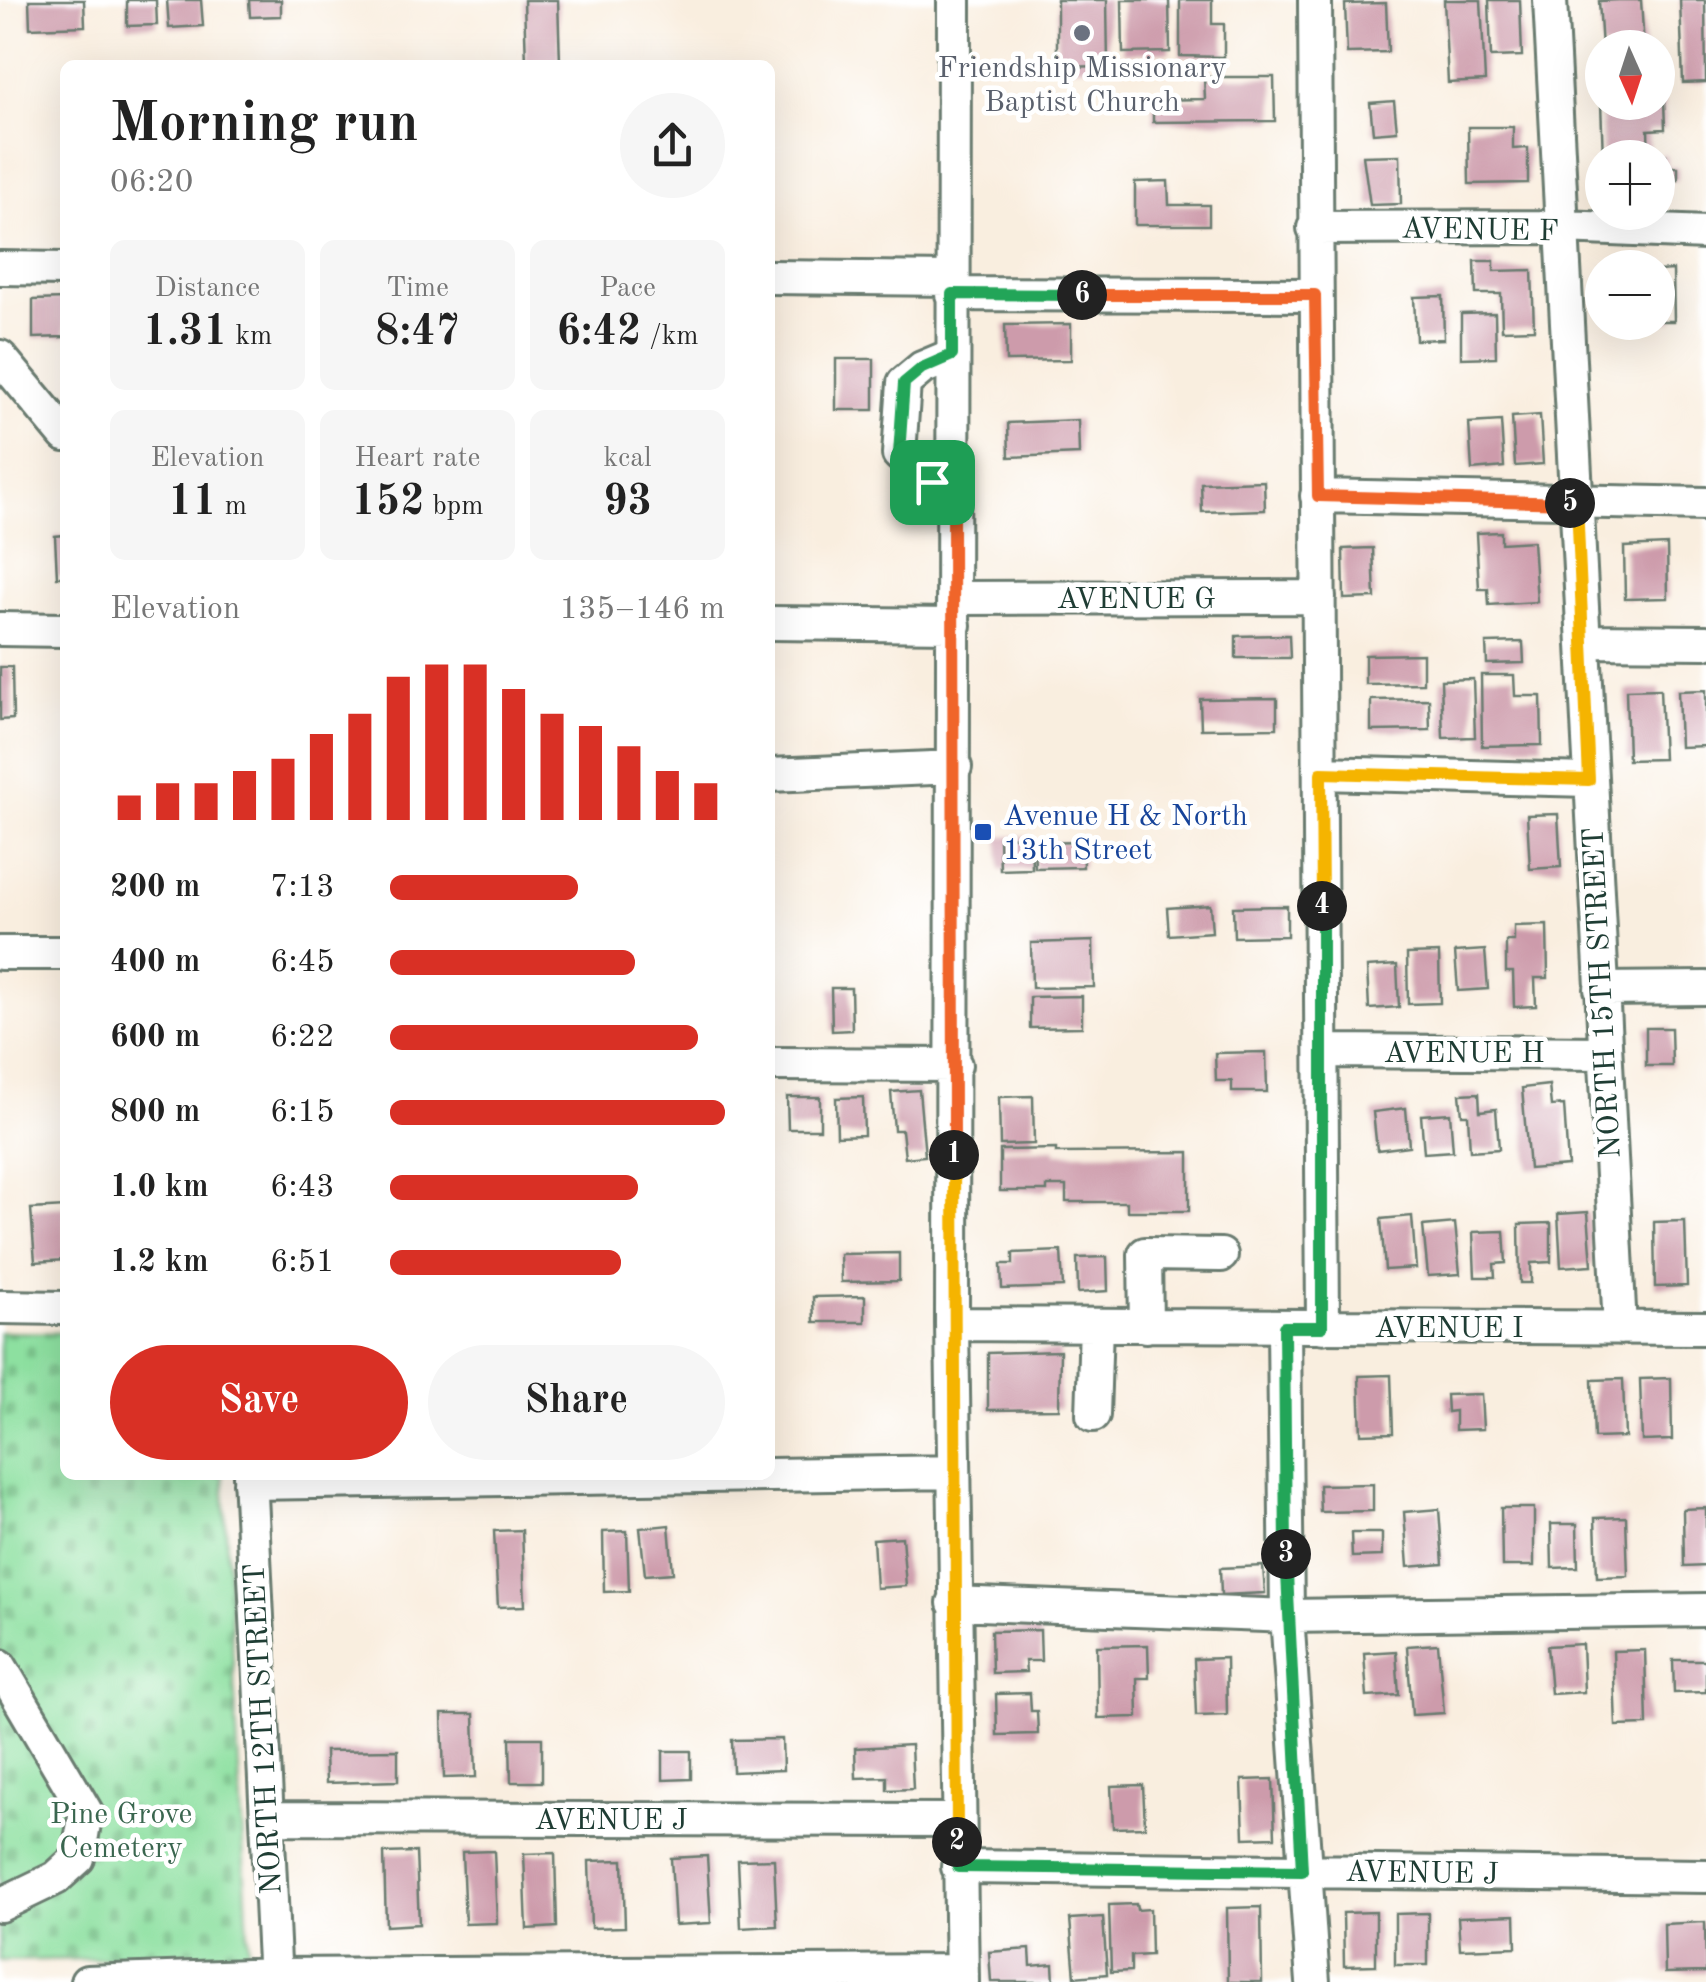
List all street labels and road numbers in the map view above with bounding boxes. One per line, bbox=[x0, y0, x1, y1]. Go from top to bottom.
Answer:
street label: AVENUE F bbox=[1401, 215, 1559, 247]
street label: AVENUE G bbox=[1056, 585, 1216, 615]
street label: NORTH 15TH STREET bbox=[1579, 827, 1627, 1159]
street label: AVENUE H bbox=[1383, 1039, 1545, 1069]
street label: AVENUE I bbox=[1374, 1314, 1524, 1344]
street label: NORTH 12TH STREET bbox=[240, 1563, 288, 1895]
street label: AVENUE J bbox=[534, 1806, 688, 1836]
street label: AVENUE J bbox=[1345, 1858, 1499, 1890]

